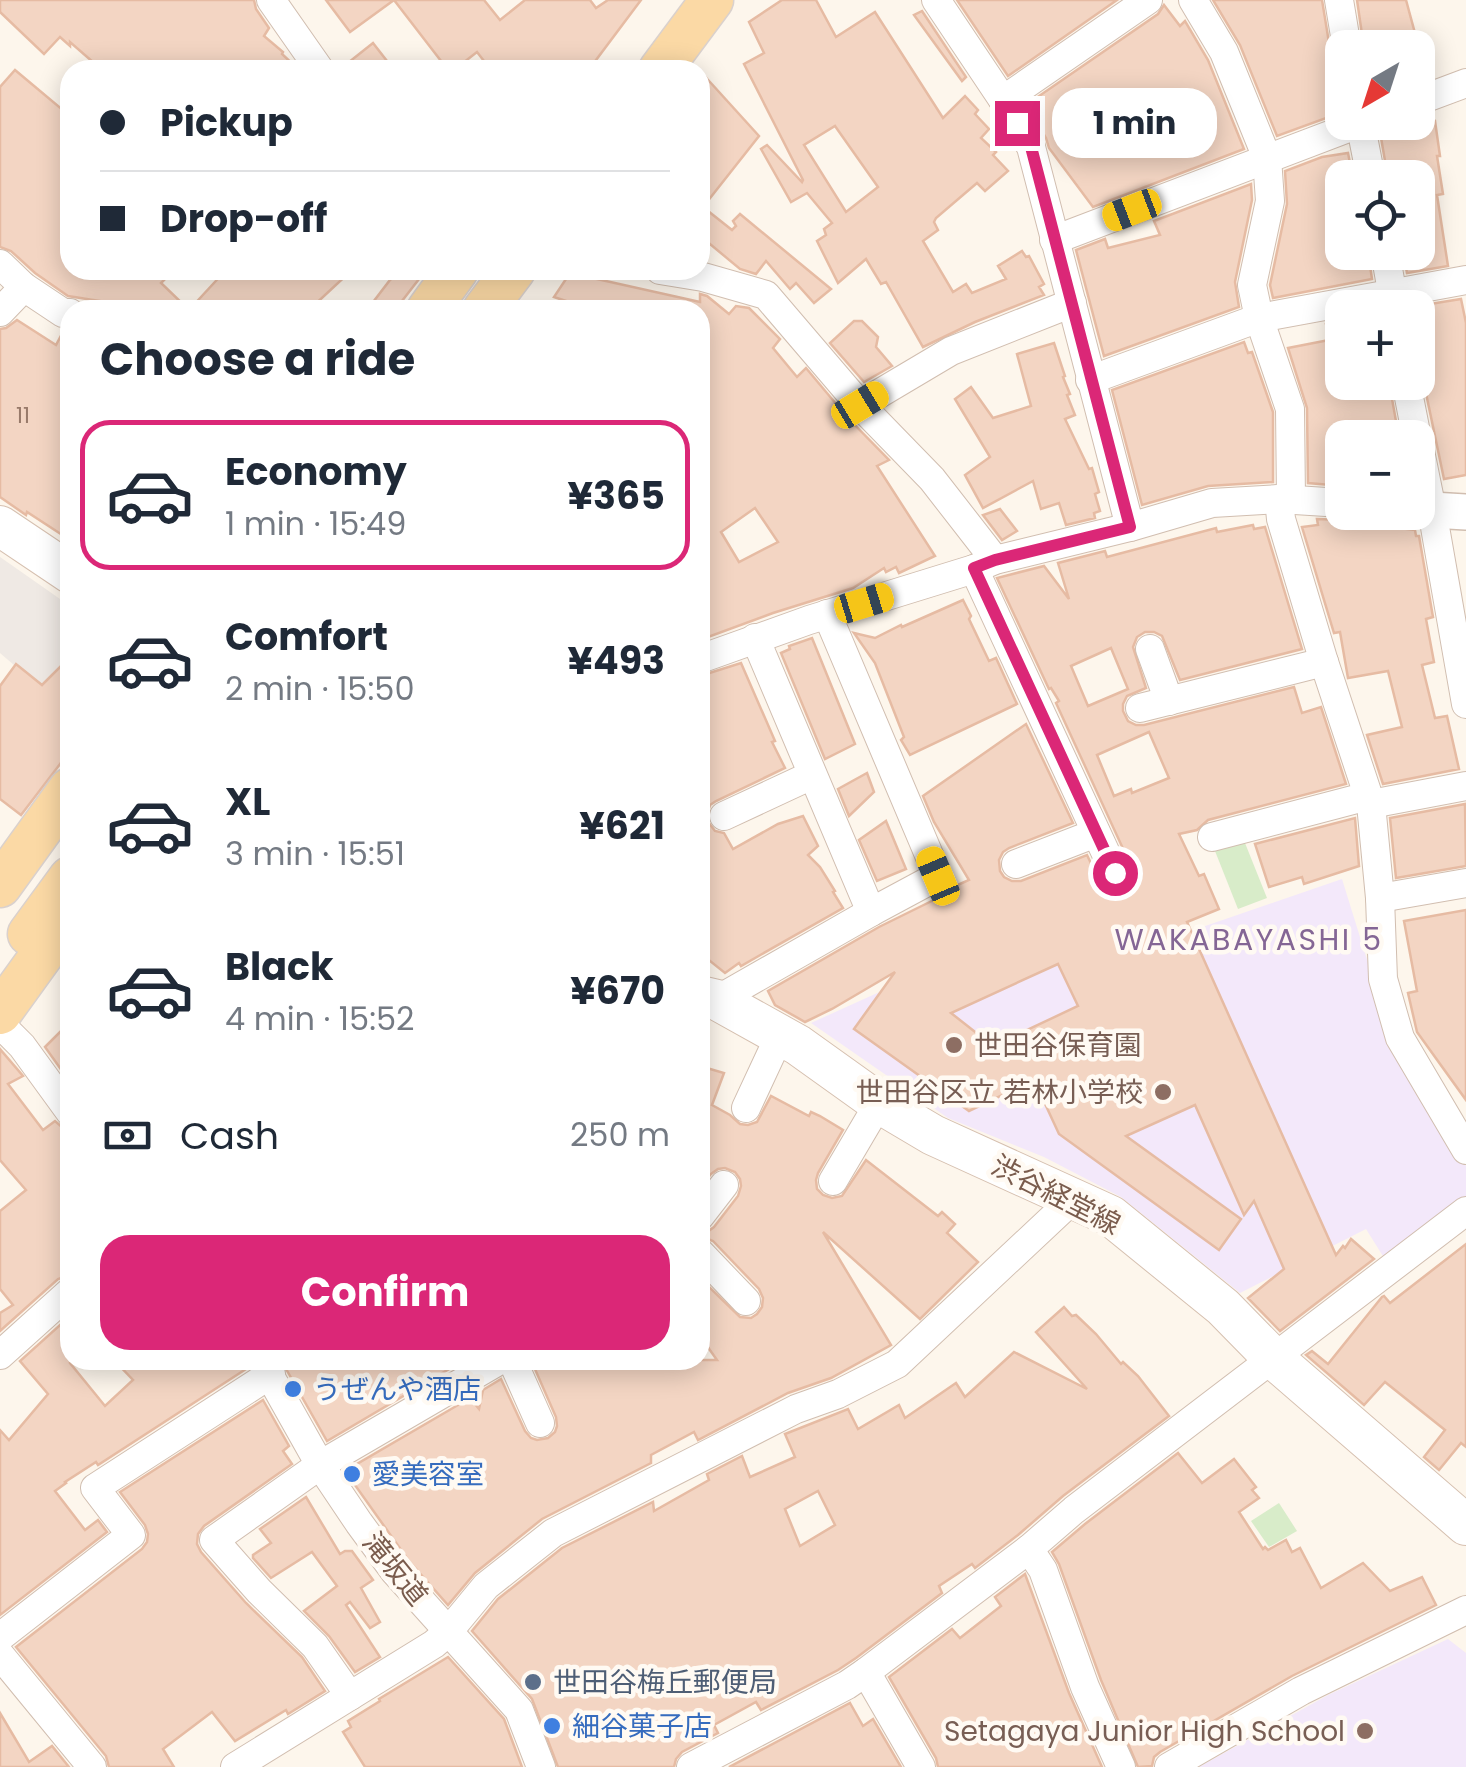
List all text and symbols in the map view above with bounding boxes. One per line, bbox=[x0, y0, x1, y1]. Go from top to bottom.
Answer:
north arrow bbox=[1325, 30, 1435, 140]
map controls bbox=[1325, 30, 1435, 530]
callout: 1 min bbox=[1052, 88, 1217, 158]
text: Pickup bbox=[160, 96, 293, 149]
text: 1 min bbox=[1093, 100, 1176, 145]
route end bbox=[995, 101, 1040, 146]
button: locate bbox=[1325, 160, 1435, 270]
car bbox=[1099, 185, 1165, 235]
text: Drop-off bbox=[160, 192, 328, 245]
button: + bbox=[1325, 290, 1435, 400]
text: Choose a ride bbox=[100, 328, 415, 391]
car bbox=[827, 377, 893, 433]
house number: 11 bbox=[16, 400, 30, 431]
button: − bbox=[1325, 420, 1435, 530]
text: Economy bbox=[225, 445, 407, 498]
icon: car bbox=[105, 450, 195, 540]
text: ¥365 bbox=[568, 469, 665, 522]
text: 1 min · 15:49 bbox=[225, 501, 406, 546]
car bbox=[831, 580, 897, 626]
text: Comfort bbox=[225, 610, 388, 663]
icon: car bbox=[105, 615, 195, 705]
text: ¥493 bbox=[567, 634, 665, 687]
text: 2 min · 15:50 bbox=[225, 666, 414, 711]
text: XL bbox=[225, 775, 270, 828]
icon: car bbox=[105, 780, 195, 870]
text: ¥621 bbox=[579, 799, 665, 852]
text: 3 min · 15:51 bbox=[225, 831, 405, 876]
car bbox=[912, 843, 964, 909]
route start bbox=[1093, 851, 1138, 896]
district label: WAKABAYASHI 5 bbox=[1114, 918, 1384, 961]
text: Black bbox=[225, 940, 334, 993]
icon: car bbox=[105, 945, 195, 1035]
text: ¥670 bbox=[570, 964, 665, 1017]
text: 4 min · 15:52 bbox=[225, 996, 415, 1041]
place label: 世田谷保育園 bbox=[974, 1026, 1142, 1065]
marker: 世田谷保育園 bbox=[943, 1034, 965, 1056]
place label: 世田谷区立 若林小学校 bbox=[856, 1073, 1143, 1112]
marker: 世田谷区立 若林小学校 bbox=[1152, 1081, 1174, 1103]
icon: cash bbox=[100, 1108, 155, 1163]
text: Cash bbox=[180, 1109, 279, 1162]
text: 250 m bbox=[570, 1112, 670, 1157]
street label: 渋谷経堂線 bbox=[985, 1146, 1127, 1244]
button: Confirm bbox=[100, 1235, 670, 1350]
place label: うぜんや酒店 bbox=[313, 1370, 481, 1409]
marker: うぜんや酒店 bbox=[282, 1378, 304, 1400]
place label: 愛美容室 bbox=[372, 1455, 484, 1494]
marker: 愛美容室 bbox=[341, 1463, 363, 1485]
street label: 滝坂道 bbox=[353, 1524, 437, 1614]
place label: 世田谷梅丘郵便局 bbox=[553, 1663, 777, 1702]
marker: 世田谷梅丘郵便局 bbox=[522, 1671, 544, 1693]
place label: 細谷菓子店 bbox=[572, 1707, 712, 1746]
place label: Setagaya Junior High School bbox=[944, 1712, 1345, 1751]
marker: 細谷菓子店 bbox=[541, 1715, 563, 1737]
marker: Setagaya Junior High School bbox=[1354, 1720, 1376, 1742]

